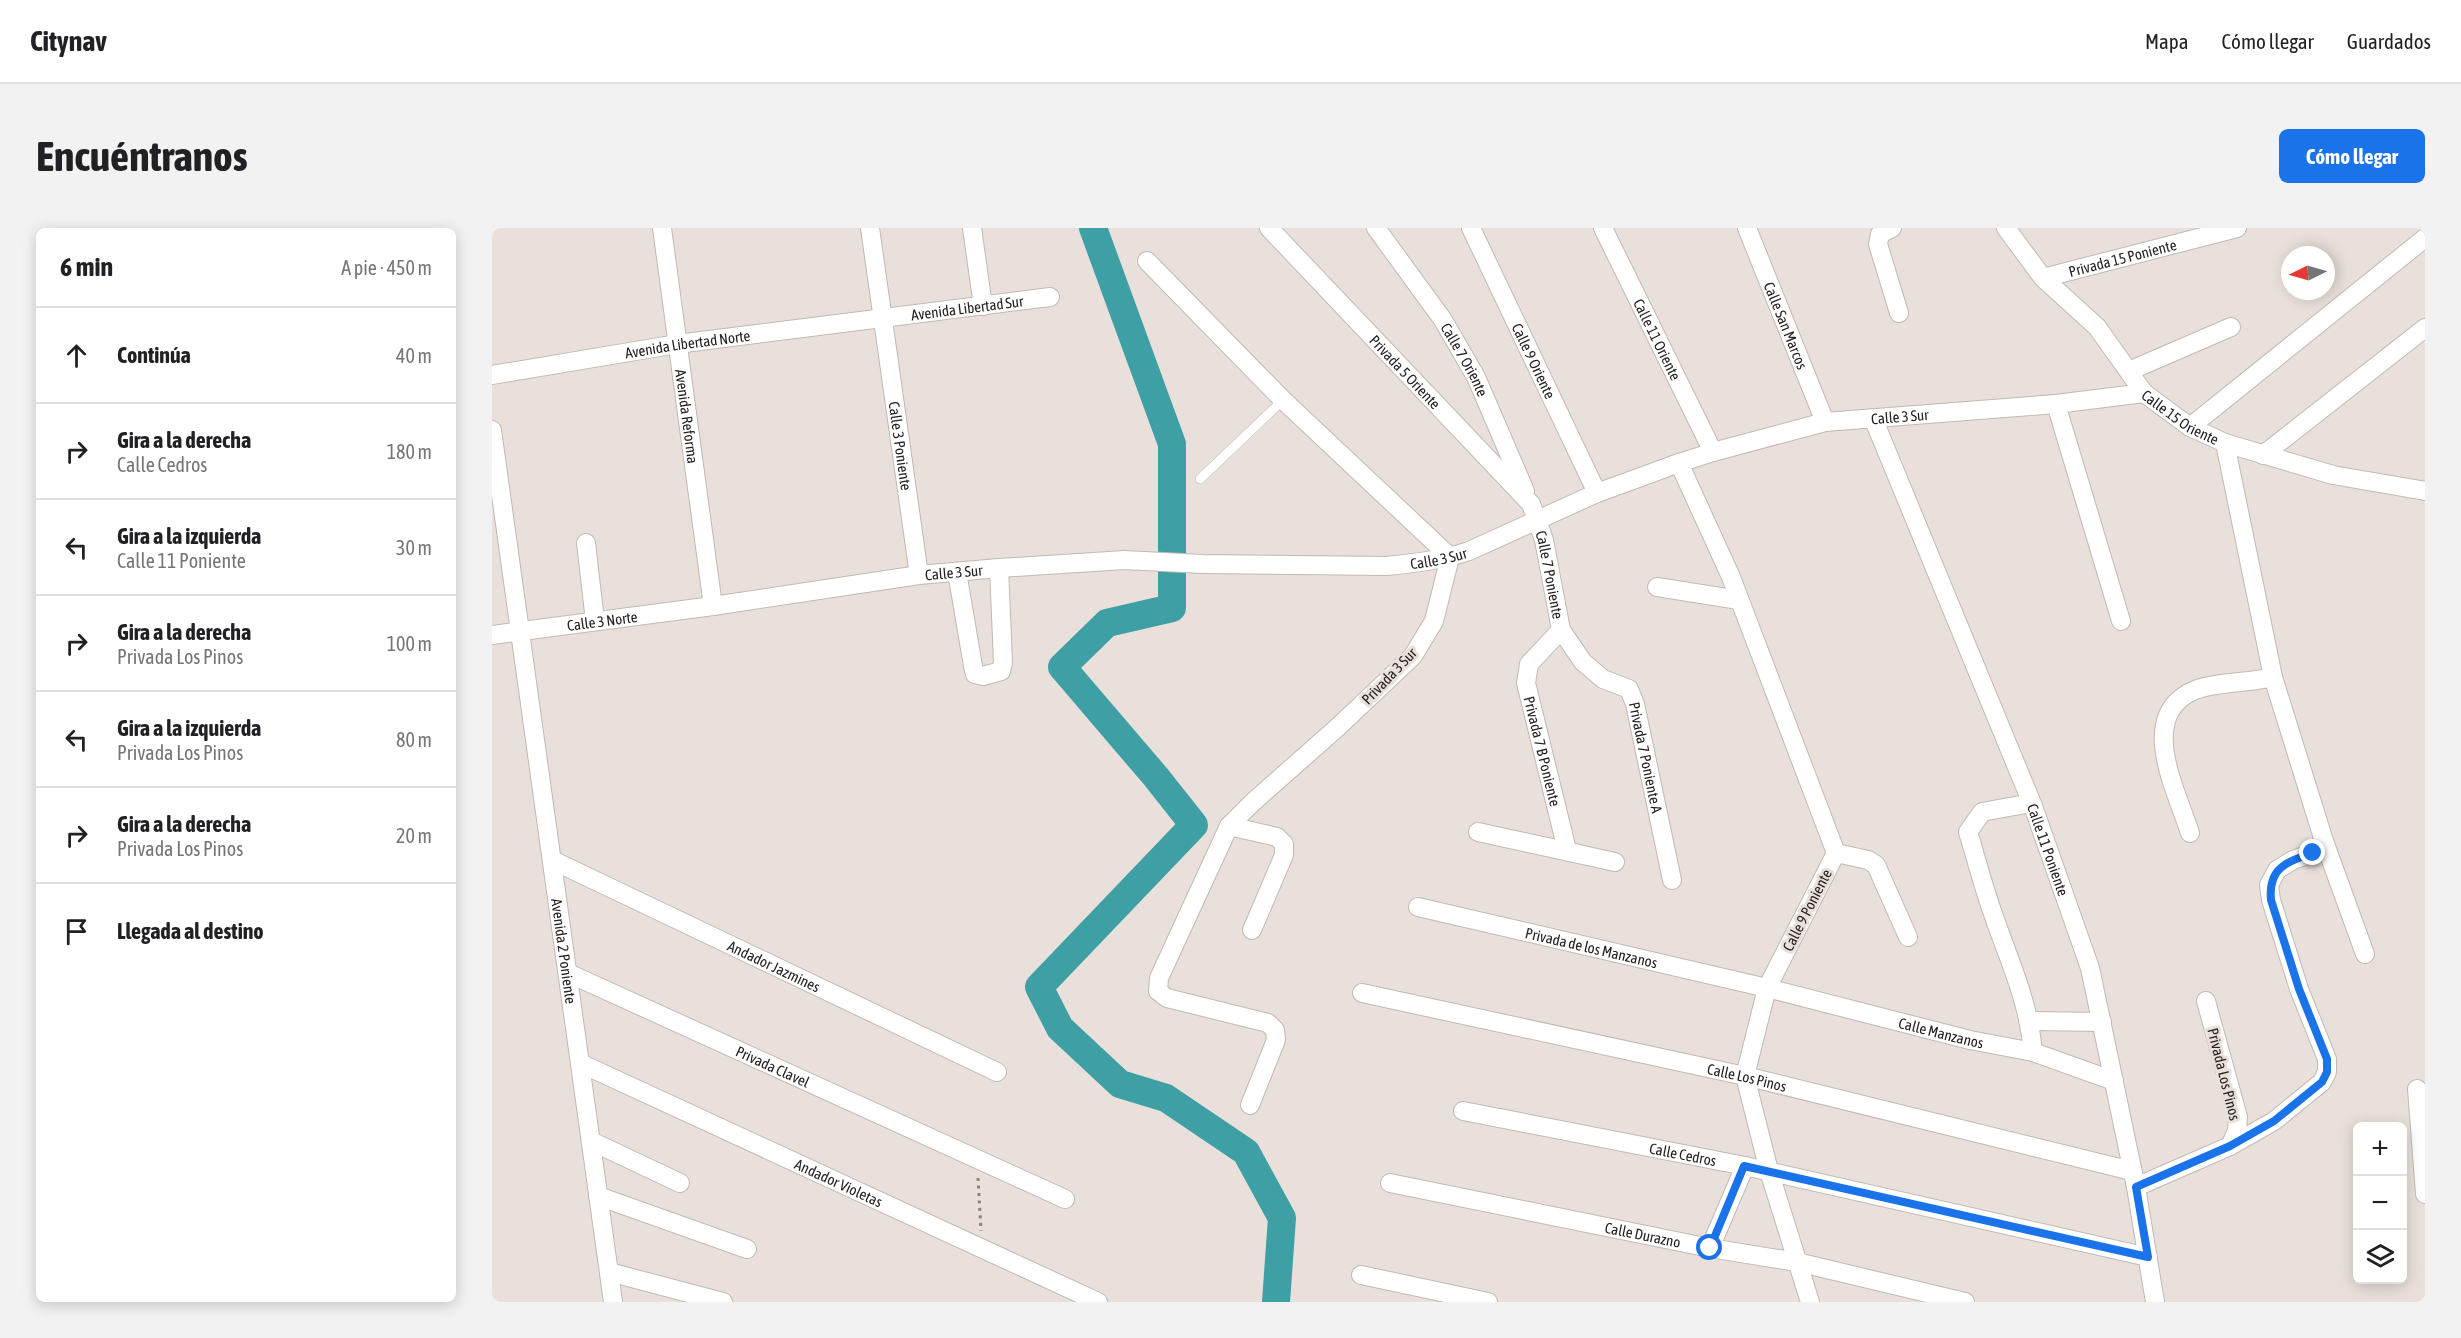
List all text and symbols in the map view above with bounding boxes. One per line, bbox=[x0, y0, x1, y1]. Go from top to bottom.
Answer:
text: Citynav bbox=[30, 25, 107, 57]
text: Mapa bbox=[2145, 29, 2189, 53]
text: Cómo llegar bbox=[2222, 29, 2314, 53]
text: Guardados bbox=[2347, 29, 2431, 53]
button: Cómo llegar bbox=[2279, 129, 2425, 183]
text: Encuéntranos bbox=[36, 132, 248, 180]
street label: Privada 15 Poniente bbox=[2067, 235, 2178, 280]
north arrow bbox=[2281, 246, 2335, 300]
text: 6 min bbox=[60, 252, 113, 282]
text: A pie · 450 m bbox=[341, 256, 432, 279]
street label: Calle San Marcos bbox=[1761, 279, 1811, 371]
street label: Avenida Libertad Sur bbox=[910, 292, 1025, 323]
street label: Calle 11 Oriente bbox=[1631, 296, 1685, 383]
street label: Calle 7 Oriente bbox=[1438, 320, 1492, 399]
street label: Calle 9 Oriente bbox=[1509, 320, 1559, 401]
street label: Avenida Libertad Norte bbox=[624, 326, 751, 361]
street label: Privada 5 Oriente bbox=[1366, 331, 1444, 412]
icon: ahead bbox=[60, 339, 93, 372]
text: Continúa bbox=[117, 342, 191, 368]
text: 40 m bbox=[396, 344, 432, 367]
street label: Avenida Reforma bbox=[673, 368, 702, 464]
street label: Calle 15 Oriente bbox=[2139, 386, 2222, 448]
street label: Calle 3 Poniente bbox=[886, 400, 915, 492]
street label: Calle 3 Sur bbox=[1870, 405, 1930, 427]
text: Gira a la derecha bbox=[117, 427, 251, 453]
icon: right bbox=[60, 435, 93, 468]
text: 180 m bbox=[387, 440, 432, 463]
text: Calle Cedros bbox=[117, 453, 207, 476]
text: Gira a la izquierda bbox=[117, 523, 261, 549]
street label: Calle 7 Poniente bbox=[1533, 528, 1567, 620]
icon: left bbox=[60, 531, 93, 564]
text: 30 m bbox=[396, 536, 432, 559]
street label: Calle 3 Sur bbox=[1409, 544, 1469, 572]
text: Calle 11 Poniente bbox=[117, 549, 246, 572]
street label: Calle 3 Sur bbox=[924, 561, 984, 583]
street label: Calle 3 Norte bbox=[566, 608, 638, 634]
text: Gira a la derecha bbox=[117, 619, 251, 645]
icon: right bbox=[60, 627, 93, 660]
text: 100 m bbox=[387, 632, 432, 655]
street label: Privada 3 Sur bbox=[1358, 644, 1420, 708]
text: Privada Los Pinos bbox=[117, 645, 243, 668]
street label: Privada 7 B Poniente bbox=[1521, 694, 1564, 808]
street label: Privada 7 Poniente A bbox=[1626, 700, 1666, 815]
text: Gira a la izquierda bbox=[117, 715, 261, 741]
icon: left bbox=[60, 723, 93, 756]
text: 80 m bbox=[396, 728, 432, 751]
text: Privada Los Pinos bbox=[117, 741, 243, 764]
street label: Calle 11 Poniente bbox=[2024, 801, 2072, 898]
text: Gira a la derecha bbox=[117, 811, 251, 837]
icon: right bbox=[60, 819, 93, 852]
text: 20 m bbox=[396, 824, 432, 847]
text: Privada Los Pinos bbox=[117, 837, 243, 860]
route end bbox=[2299, 839, 2325, 865]
street label: Calle 9 Poniente bbox=[1779, 866, 1835, 954]
street label: Avenida 2 Poniente bbox=[549, 897, 580, 1005]
icon: arrive bbox=[60, 915, 93, 948]
text: Llegada al destino bbox=[117, 918, 264, 944]
street label: Privada de los Manzanos bbox=[1524, 924, 1659, 971]
street label: Andador Jazmines bbox=[725, 937, 823, 995]
street label: Calle Manzanos bbox=[1897, 1014, 1985, 1051]
street label: Privada Los Pinos bbox=[2204, 1026, 2244, 1122]
street label: Privada Clavel bbox=[733, 1042, 812, 1090]
street label: Calle Los Pinos bbox=[1706, 1060, 1788, 1094]
map controls bbox=[2353, 1122, 2407, 1284]
button: + bbox=[2353, 1122, 2407, 1176]
street label: Calle Cedros bbox=[1648, 1139, 1718, 1169]
street label: Andador Violetas bbox=[792, 1155, 885, 1210]
button: − bbox=[2353, 1176, 2407, 1230]
street label: Calle Durazno bbox=[1603, 1218, 1682, 1250]
button: layers bbox=[2353, 1230, 2407, 1284]
route start bbox=[1696, 1234, 1722, 1260]

